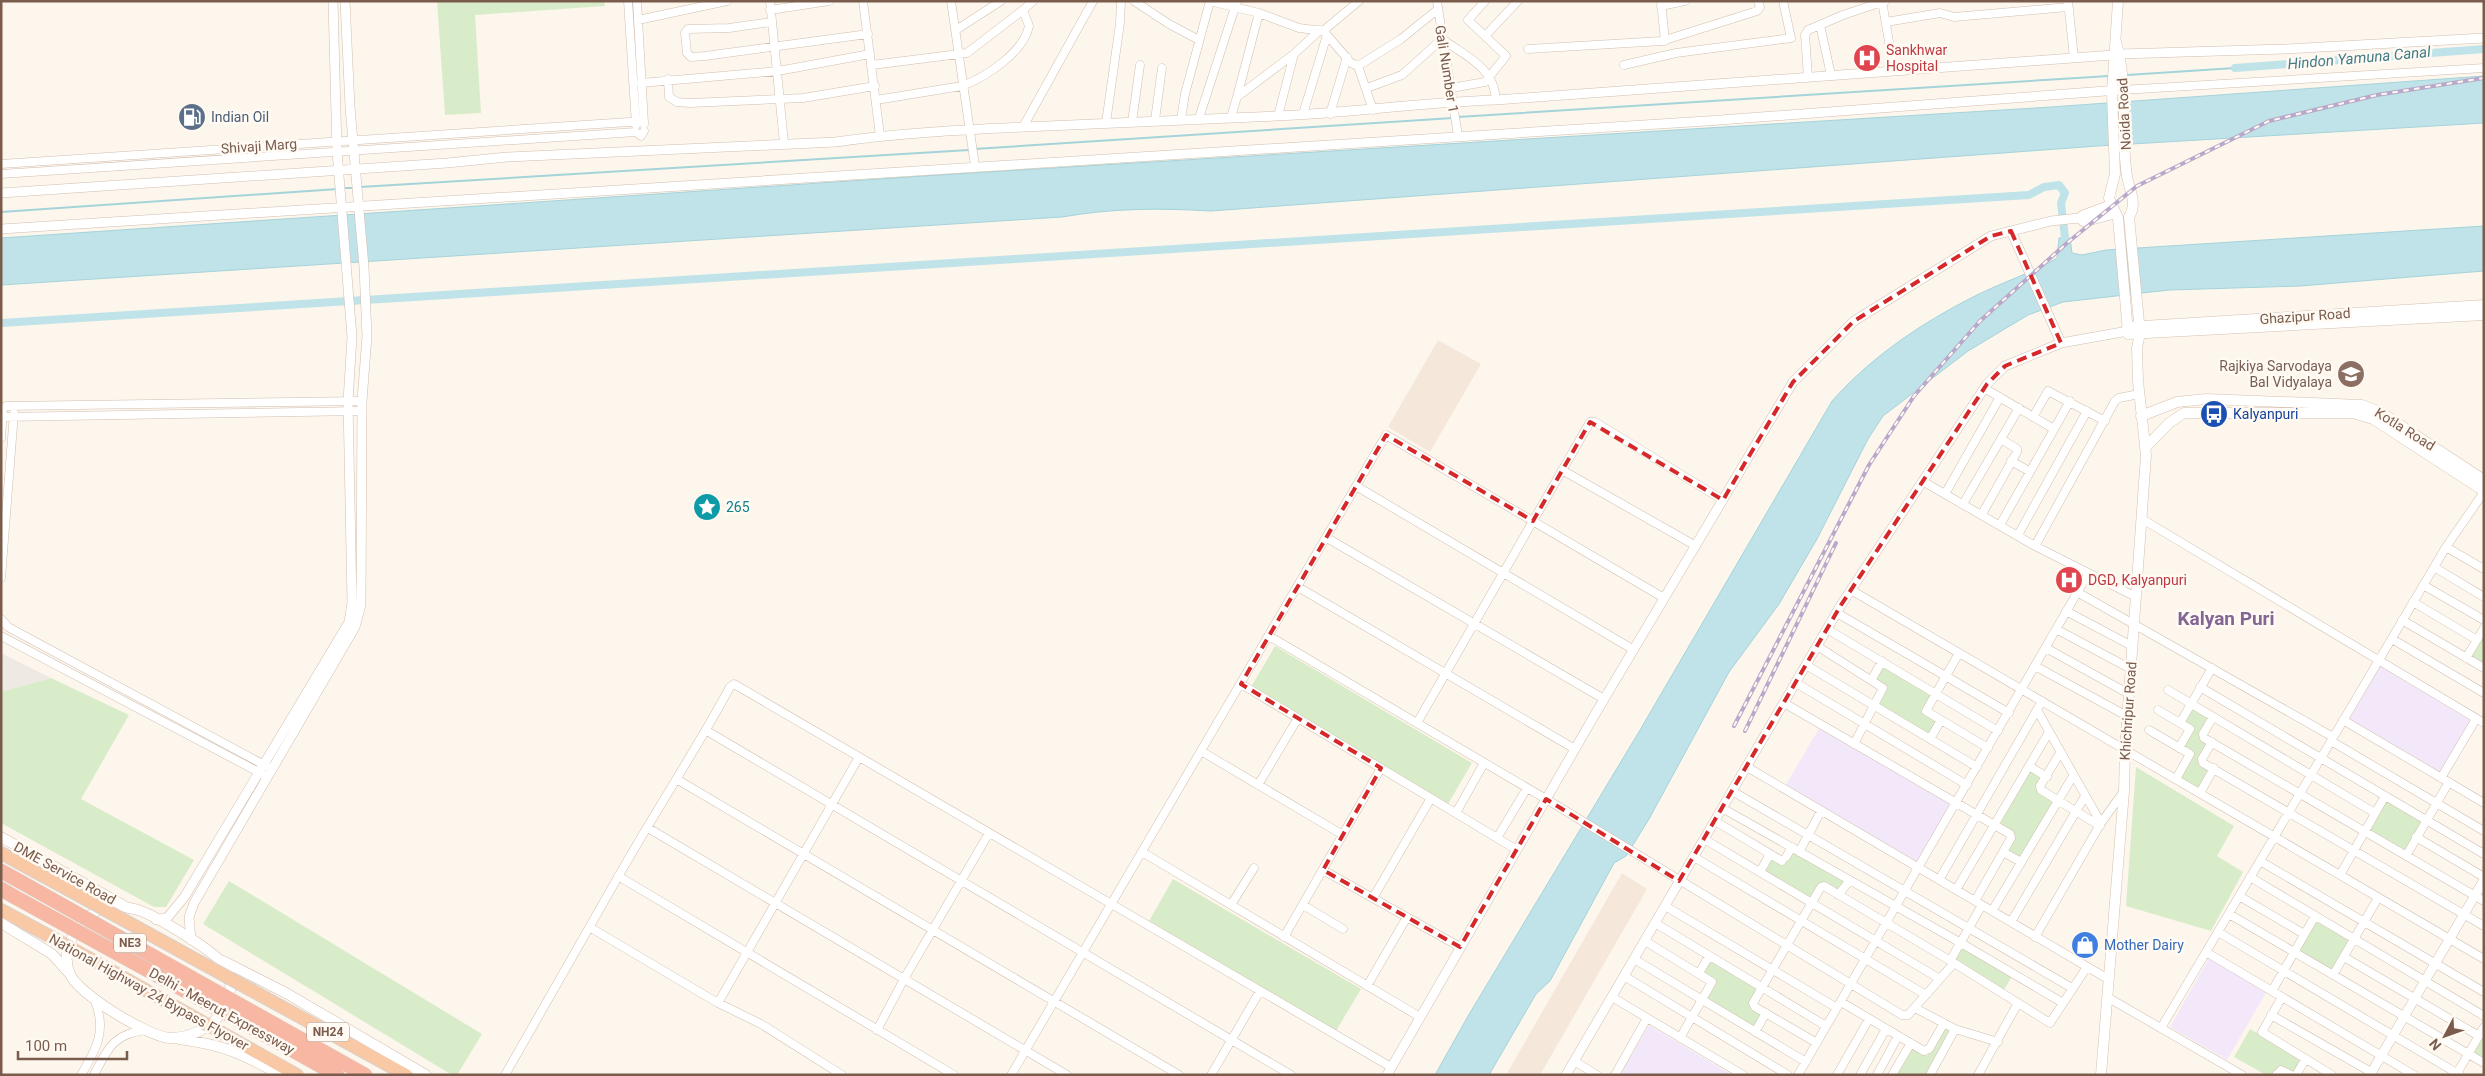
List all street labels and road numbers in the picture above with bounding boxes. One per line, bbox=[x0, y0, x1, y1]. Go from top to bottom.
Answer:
street label: Gali Number 1 bbox=[1432, 24, 1462, 114]
street label: Noida Road bbox=[2114, 77, 2134, 151]
street label: Shivaji Marg bbox=[220, 135, 298, 157]
street label: Ghazipur Road bbox=[2259, 305, 2351, 327]
street label: Kotla Road bbox=[2372, 404, 2438, 454]
street label: Khichripur Road bbox=[2117, 661, 2139, 761]
street label: DME Service Road bbox=[11, 838, 119, 908]
street label: National Highway 24 Bypass Flyover bbox=[47, 930, 252, 1054]
road number: NE3 bbox=[114, 934, 146, 952]
street label: Delhi - Meerut Expressway bbox=[147, 964, 298, 1058]
road number: NH24 bbox=[307, 1022, 349, 1042]

